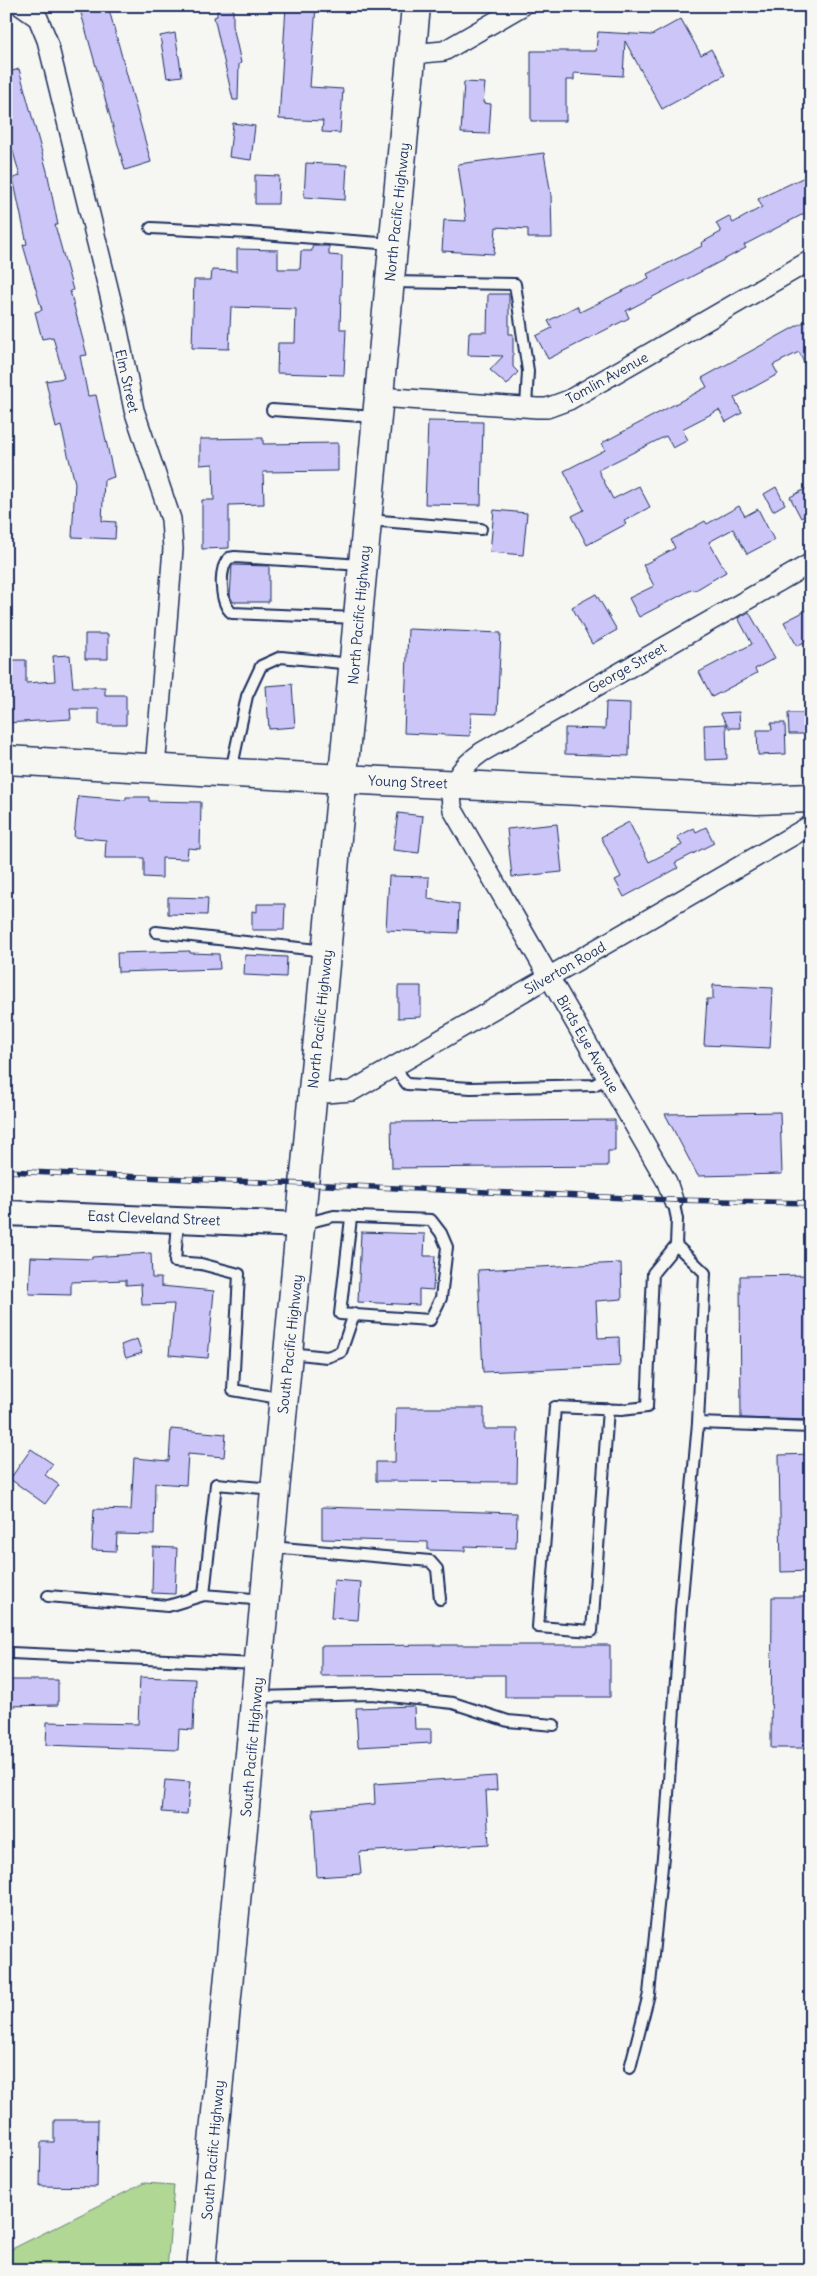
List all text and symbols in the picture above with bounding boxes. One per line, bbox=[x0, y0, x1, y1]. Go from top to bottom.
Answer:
street label: North Pacific Highway bbox=[381, 142, 413, 282]
street label: Elm Street bbox=[111, 348, 143, 415]
street label: Tomlin Avenue bbox=[563, 348, 651, 408]
street label: North Pacific Highway bbox=[344, 545, 374, 685]
street label: George Street bbox=[585, 638, 669, 698]
street label: Young Street bbox=[368, 772, 448, 792]
street label: Silverton Road bbox=[521, 937, 609, 999]
street label: North Pacific Highway bbox=[304, 949, 336, 1089]
street label: Birds Eye Avenue bbox=[553, 992, 623, 1096]
street label: East Cleveland Street bbox=[87, 1207, 221, 1229]
street label: South Pacific Highway bbox=[274, 1273, 306, 1415]
street label: South Pacific Highway bbox=[237, 1676, 267, 1818]
street label: South Pacific Highway bbox=[198, 2079, 228, 2221]

